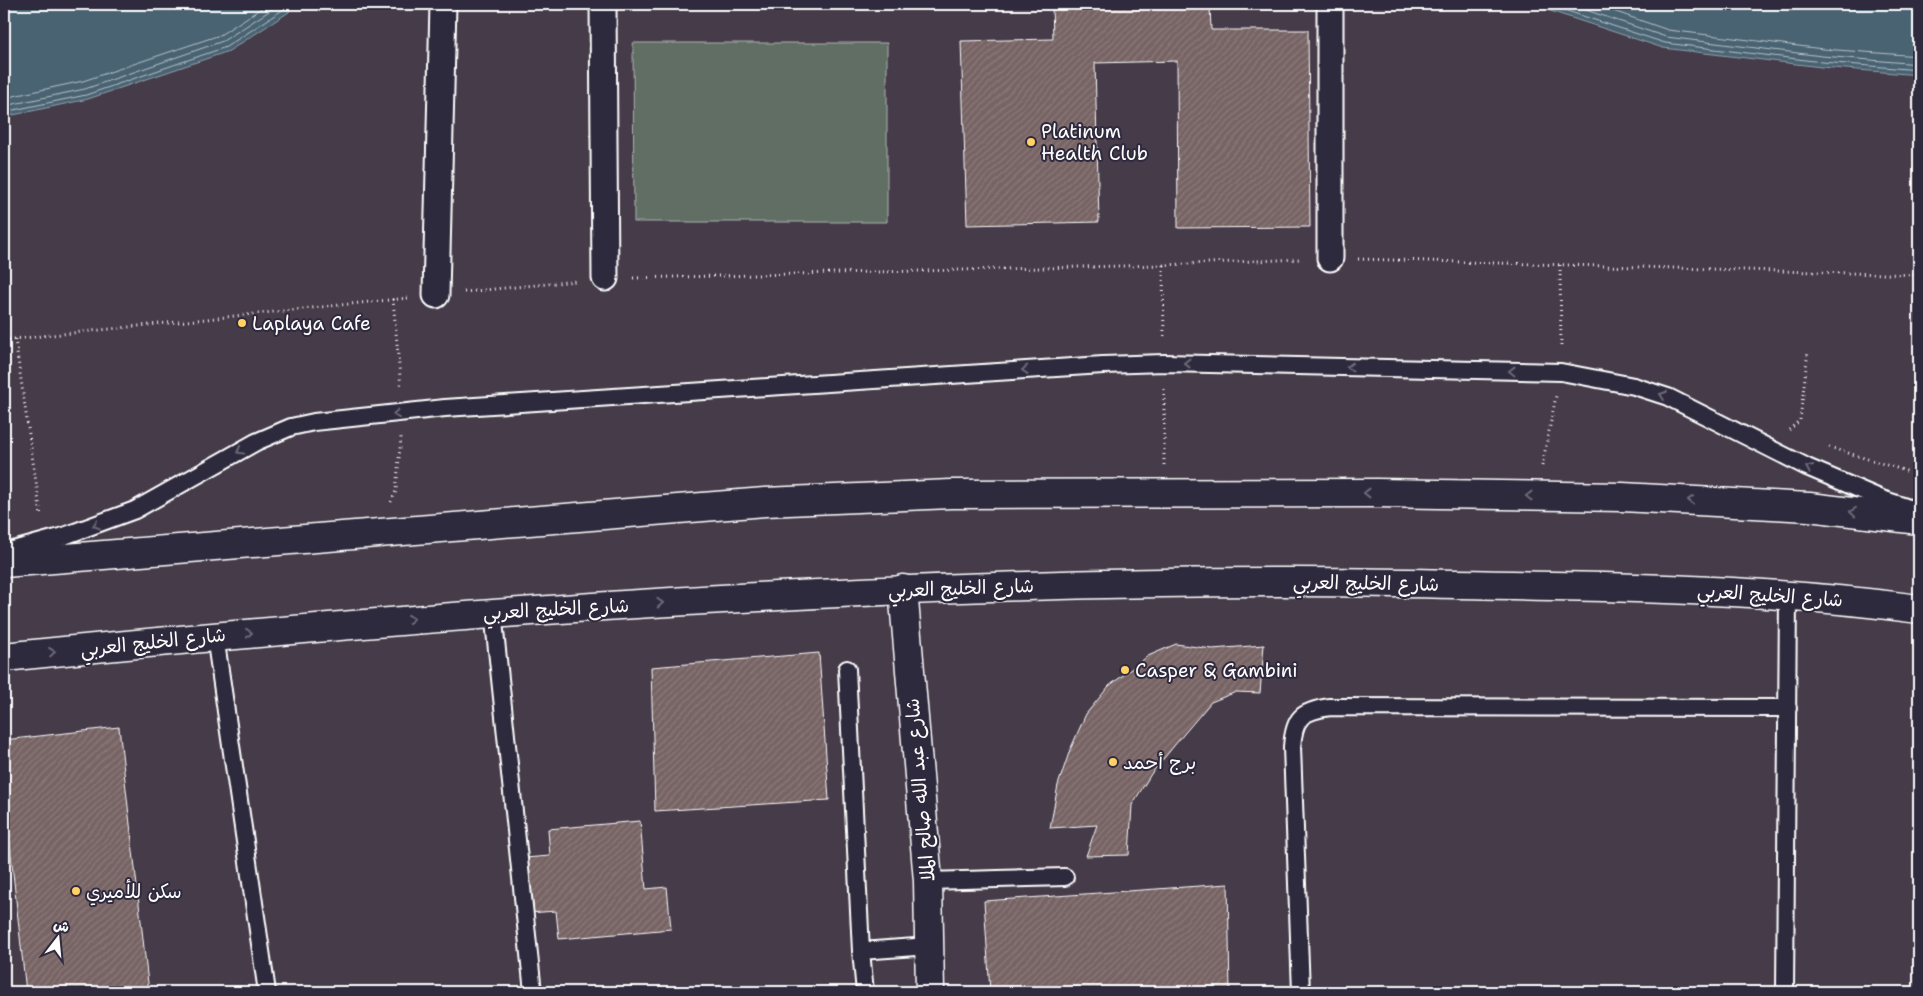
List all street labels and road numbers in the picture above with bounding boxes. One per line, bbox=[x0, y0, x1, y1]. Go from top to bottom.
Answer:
street label: شارع الخليج العربي bbox=[1293, 569, 1439, 601]
street label: شارع الخليج العربي bbox=[888, 573, 1035, 607]
street label: شارع الخليج العربي bbox=[1696, 577, 1844, 617]
street label: شارع الخليج العربي bbox=[482, 593, 630, 629]
street label: شارع الخليج العربي bbox=[79, 622, 227, 666]
street label: شارع عبد الله صالح الملا bbox=[900, 697, 941, 883]

